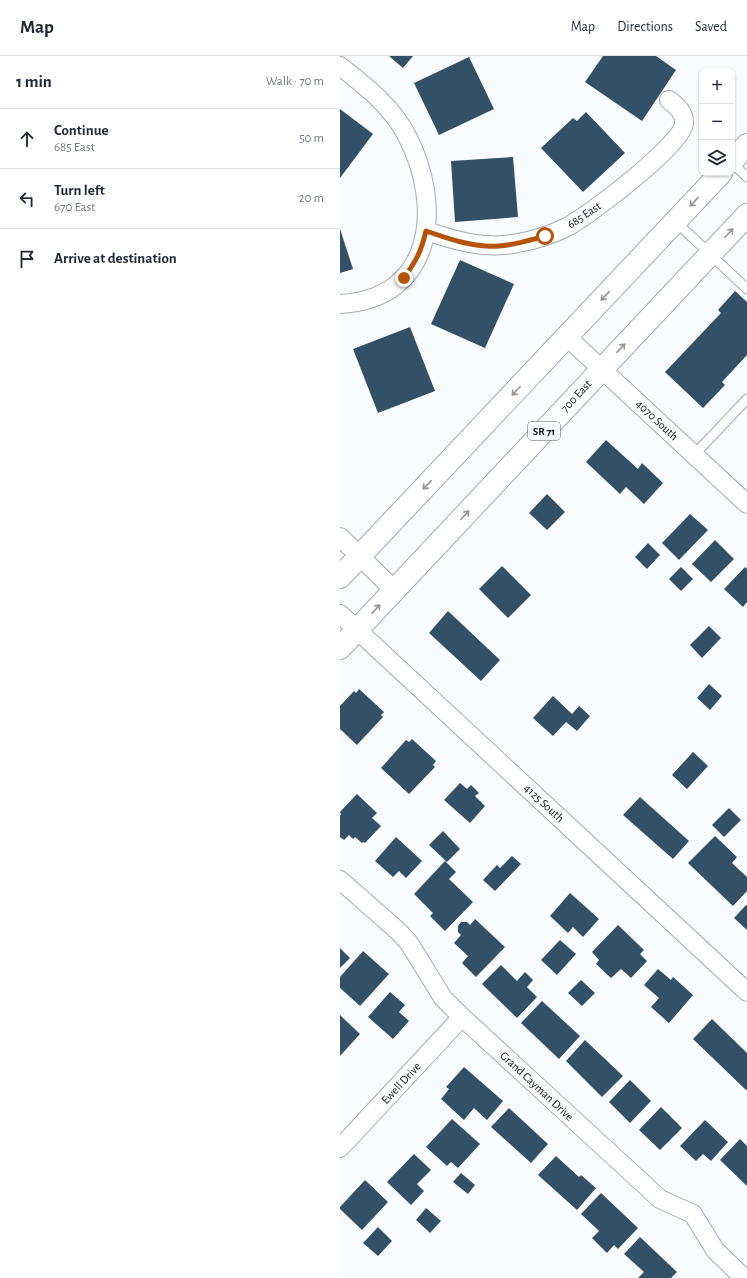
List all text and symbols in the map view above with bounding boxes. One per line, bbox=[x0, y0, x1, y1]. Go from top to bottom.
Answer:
text: Map bbox=[20, 18, 54, 37]
text: Map bbox=[571, 20, 595, 34]
text: Directions bbox=[617, 20, 673, 34]
text: Saved bbox=[695, 20, 727, 34]
map controls bbox=[699, 68, 735, 176]
button: + bbox=[699, 68, 735, 104]
text: 1 min bbox=[16, 73, 52, 90]
text: Walk · 70 m bbox=[266, 75, 324, 88]
button: − bbox=[699, 104, 735, 140]
text: Continue bbox=[54, 123, 109, 138]
icon: ahead bbox=[16, 128, 38, 150]
text: 50 m bbox=[299, 132, 324, 145]
button: layers bbox=[699, 140, 735, 176]
text: 685 East bbox=[54, 141, 95, 154]
text: Turn left bbox=[54, 183, 105, 198]
icon: left bbox=[16, 188, 38, 210]
text: 20 m bbox=[299, 192, 324, 205]
one-way arrow bbox=[690, 196, 699, 206]
street label: 685 East bbox=[565, 199, 603, 231]
text: 670 East bbox=[54, 201, 96, 214]
route start bbox=[536, 227, 554, 245]
one-way arrow bbox=[724, 228, 734, 238]
icon: arrive bbox=[16, 248, 38, 270]
text: Arrive at destination bbox=[54, 251, 177, 266]
route end bbox=[395, 269, 413, 287]
one-way arrow bbox=[600, 291, 610, 301]
one-way arrow bbox=[617, 343, 626, 353]
street label: 700 East bbox=[558, 378, 594, 414]
one-way arrow bbox=[511, 386, 521, 396]
street label: 4070 South bbox=[634, 398, 680, 442]
road number: SR 71 bbox=[528, 422, 560, 440]
one-way arrow bbox=[422, 480, 431, 490]
one-way arrow bbox=[461, 510, 470, 520]
one-way arrow bbox=[372, 604, 381, 614]
street label: 4125 South bbox=[522, 782, 566, 824]
street label: Grand Cayman Drive bbox=[497, 1049, 576, 1124]
street label: Ewell Drive bbox=[379, 1060, 423, 1106]

